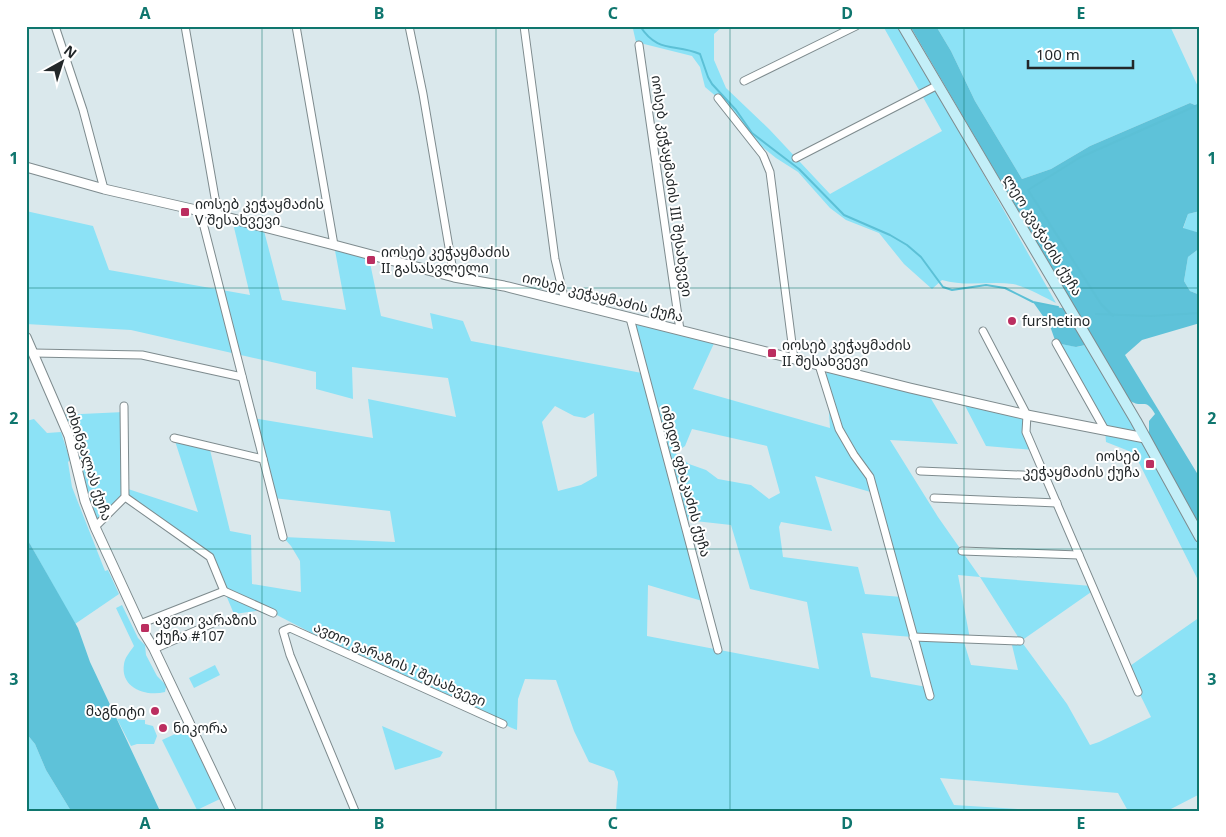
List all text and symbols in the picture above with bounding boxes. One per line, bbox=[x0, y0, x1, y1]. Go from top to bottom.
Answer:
text: A bbox=[139, 2, 151, 24]
text: B bbox=[374, 2, 384, 24]
text: C bbox=[608, 2, 618, 24]
text: D bbox=[841, 2, 853, 24]
text: E bbox=[1077, 2, 1085, 24]
north arrow bbox=[38, 38, 88, 88]
scale bar bbox=[1028, 38, 1134, 70]
text: N bbox=[60, 41, 81, 62]
text: 100 m bbox=[1036, 44, 1080, 64]
street label: იოსებ კეჭაყმაძის III შესახვევი bbox=[648, 74, 697, 298]
text: 1 bbox=[9, 147, 19, 169]
text: 1 bbox=[1207, 147, 1217, 169]
street label: ლეო კვაჭაძის ქუჩა bbox=[1000, 170, 1087, 299]
place label: იოსებ კეჭაყმაძის V შესახვევი bbox=[195, 194, 324, 229]
marker: იოსებ კეჭაყმაძის V შესახვევი bbox=[179, 206, 191, 218]
place label: იოსებ კეჭაყმაძის II გასასვლელი bbox=[381, 242, 510, 277]
marker: იოსებ კეჭაყმაძის II გასასვლელი bbox=[365, 254, 377, 266]
street label: იოსებ კეჭაყმაძის ქუჩა bbox=[521, 267, 686, 326]
place label: furshetino bbox=[1022, 311, 1090, 330]
marker: furshetino bbox=[1006, 315, 1018, 327]
place label: იოსებ კეჭაყმაძის II შესახვევი bbox=[782, 335, 911, 370]
marker: იოსებ კეჭაყმაძის II შესახვევი bbox=[766, 347, 778, 359]
street label: თხინვალას ქუჩა bbox=[62, 403, 117, 523]
street label: იმედო ფხაკაძის ქუჩა bbox=[657, 403, 716, 559]
text: 2 bbox=[9, 407, 19, 429]
text: 2 bbox=[1207, 407, 1217, 429]
place label: იოსებ კეჭაყმაძის ქუჩა bbox=[1022, 446, 1140, 481]
marker: იოსებ კეჭაყმაძის ქუჩა bbox=[1144, 458, 1156, 470]
place label: ავთო ვარაზის ქუჩა #107 bbox=[155, 610, 257, 645]
street label: ავთო ვარაზის I შესახვევი bbox=[311, 617, 490, 710]
marker: ავთო ვარაზის ქუჩა #107 bbox=[139, 622, 151, 634]
text: 3 bbox=[9, 668, 19, 690]
text: 3 bbox=[1207, 668, 1217, 690]
place label: მაგნიტი bbox=[86, 701, 145, 720]
marker: მაგნიტი bbox=[149, 705, 161, 717]
place label: ნიკორა bbox=[173, 718, 228, 737]
marker: ნიკორა bbox=[157, 722, 169, 734]
text: A bbox=[139, 812, 151, 834]
text: B bbox=[374, 812, 384, 834]
text: C bbox=[608, 812, 618, 834]
text: D bbox=[841, 812, 853, 834]
text: E bbox=[1077, 812, 1085, 834]

